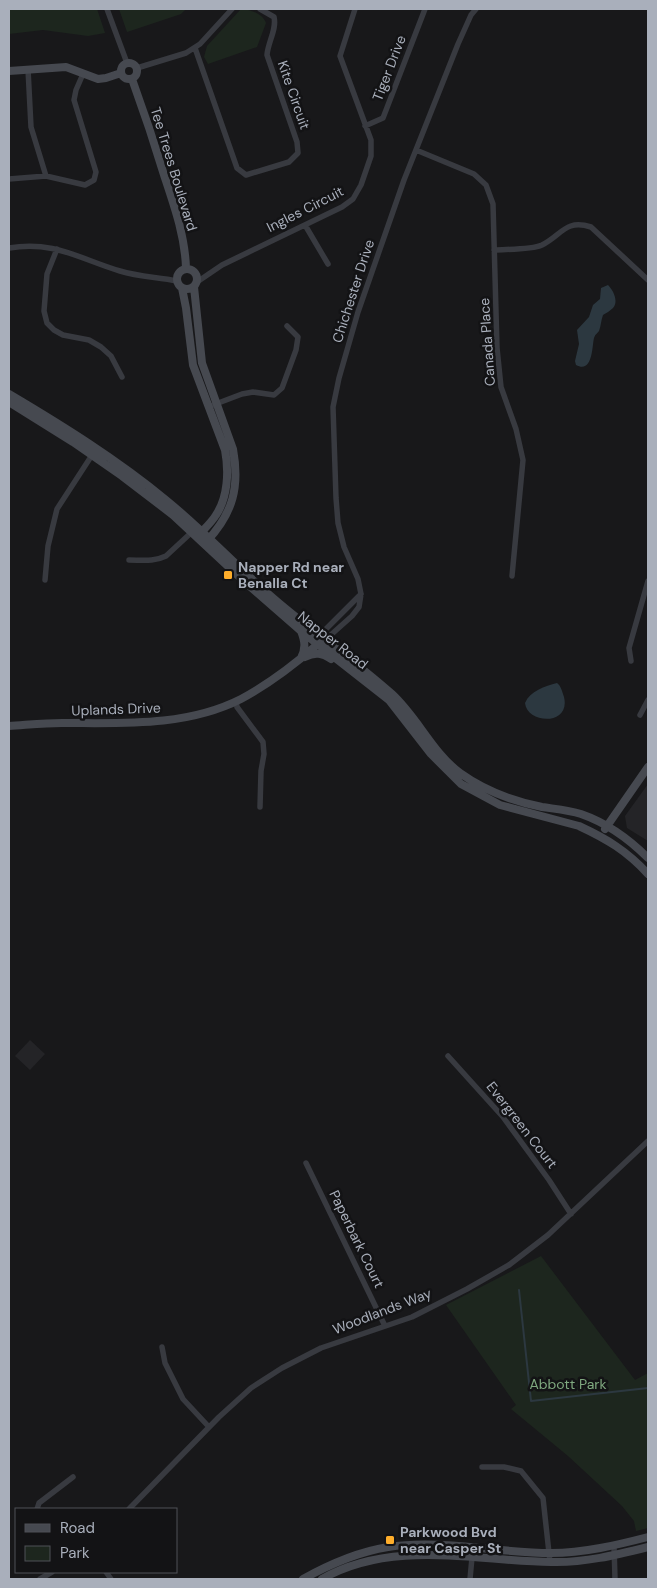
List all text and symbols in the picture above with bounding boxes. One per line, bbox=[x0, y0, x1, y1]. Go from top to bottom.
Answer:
street label: Tiger Drive bbox=[368, 33, 410, 103]
street label: Kite Circuit bbox=[274, 58, 314, 132]
street label: Tee Trees Boulevard bbox=[147, 105, 201, 233]
street label: Ingles Circuit bbox=[263, 182, 347, 236]
street label: Chichester Drive bbox=[328, 237, 378, 345]
street label: Canada Place bbox=[475, 297, 499, 387]
place label: Napper Rd near Benalla Ct bbox=[238, 558, 344, 592]
marker: Napper Rd near Benalla Ct bbox=[222, 569, 234, 581]
street label: Napper Road bbox=[294, 607, 372, 673]
street label: Uplands Drive bbox=[71, 698, 161, 720]
street label: Evergreen Court bbox=[482, 1078, 562, 1172]
street label: Paperbark Court bbox=[326, 1187, 388, 1291]
street label: Woodlands Way bbox=[330, 1284, 434, 1338]
park label: Abbott Park bbox=[529, 1375, 607, 1393]
legend bbox=[15, 1508, 178, 1573]
text: Road bbox=[60, 1518, 95, 1538]
place label: Parkwood Bvd near Casper St bbox=[400, 1523, 501, 1557]
marker: Parkwood Bvd near Casper St bbox=[384, 1534, 396, 1546]
text: Park bbox=[60, 1543, 90, 1563]

